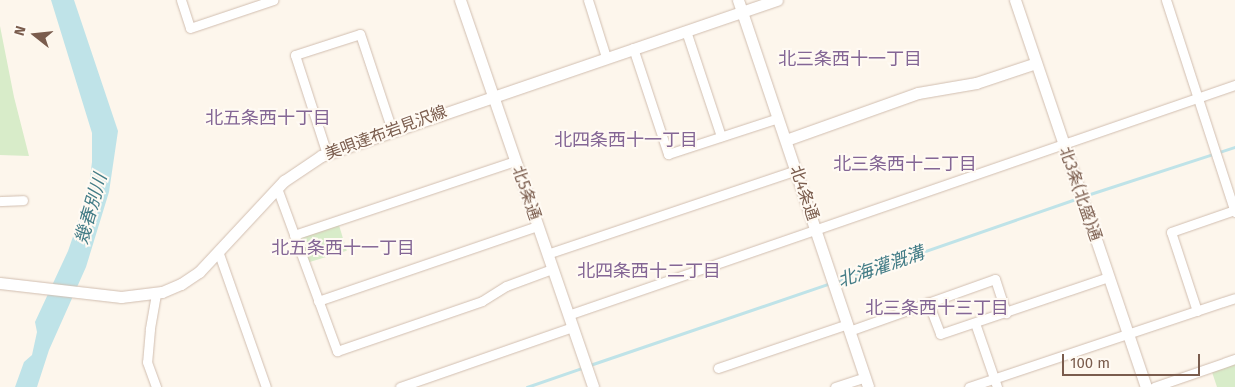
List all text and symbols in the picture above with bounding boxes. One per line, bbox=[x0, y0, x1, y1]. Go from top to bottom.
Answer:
north arrow bbox=[10, 10, 60, 60]
text: N bbox=[11, 24, 30, 38]
district label: 北三条西十一丁目 bbox=[778, 48, 922, 70]
street label: 美唄達布岩見沢線 bbox=[323, 102, 449, 164]
district label: 北五条西十丁目 bbox=[205, 107, 331, 129]
district label: 北四条西十一丁目 bbox=[554, 129, 698, 151]
street label: 北3条(北盛)通 bbox=[1055, 144, 1105, 244]
district label: 北三条西十二丁目 bbox=[833, 153, 977, 175]
street label: 北5条通 bbox=[508, 163, 544, 223]
street label: 北4条通 bbox=[786, 163, 822, 223]
water label: 幾春別川 bbox=[71, 171, 111, 247]
district label: 北五条西十一丁目 bbox=[271, 237, 415, 259]
water label: 北海灌漑溝 bbox=[835, 242, 927, 292]
district label: 北四条西十二丁目 bbox=[577, 260, 721, 282]
district label: 北三条西十三丁目 bbox=[865, 297, 1009, 319]
scale bar bbox=[1065, 344, 1202, 376]
text: 100 m bbox=[1070, 354, 1110, 372]

